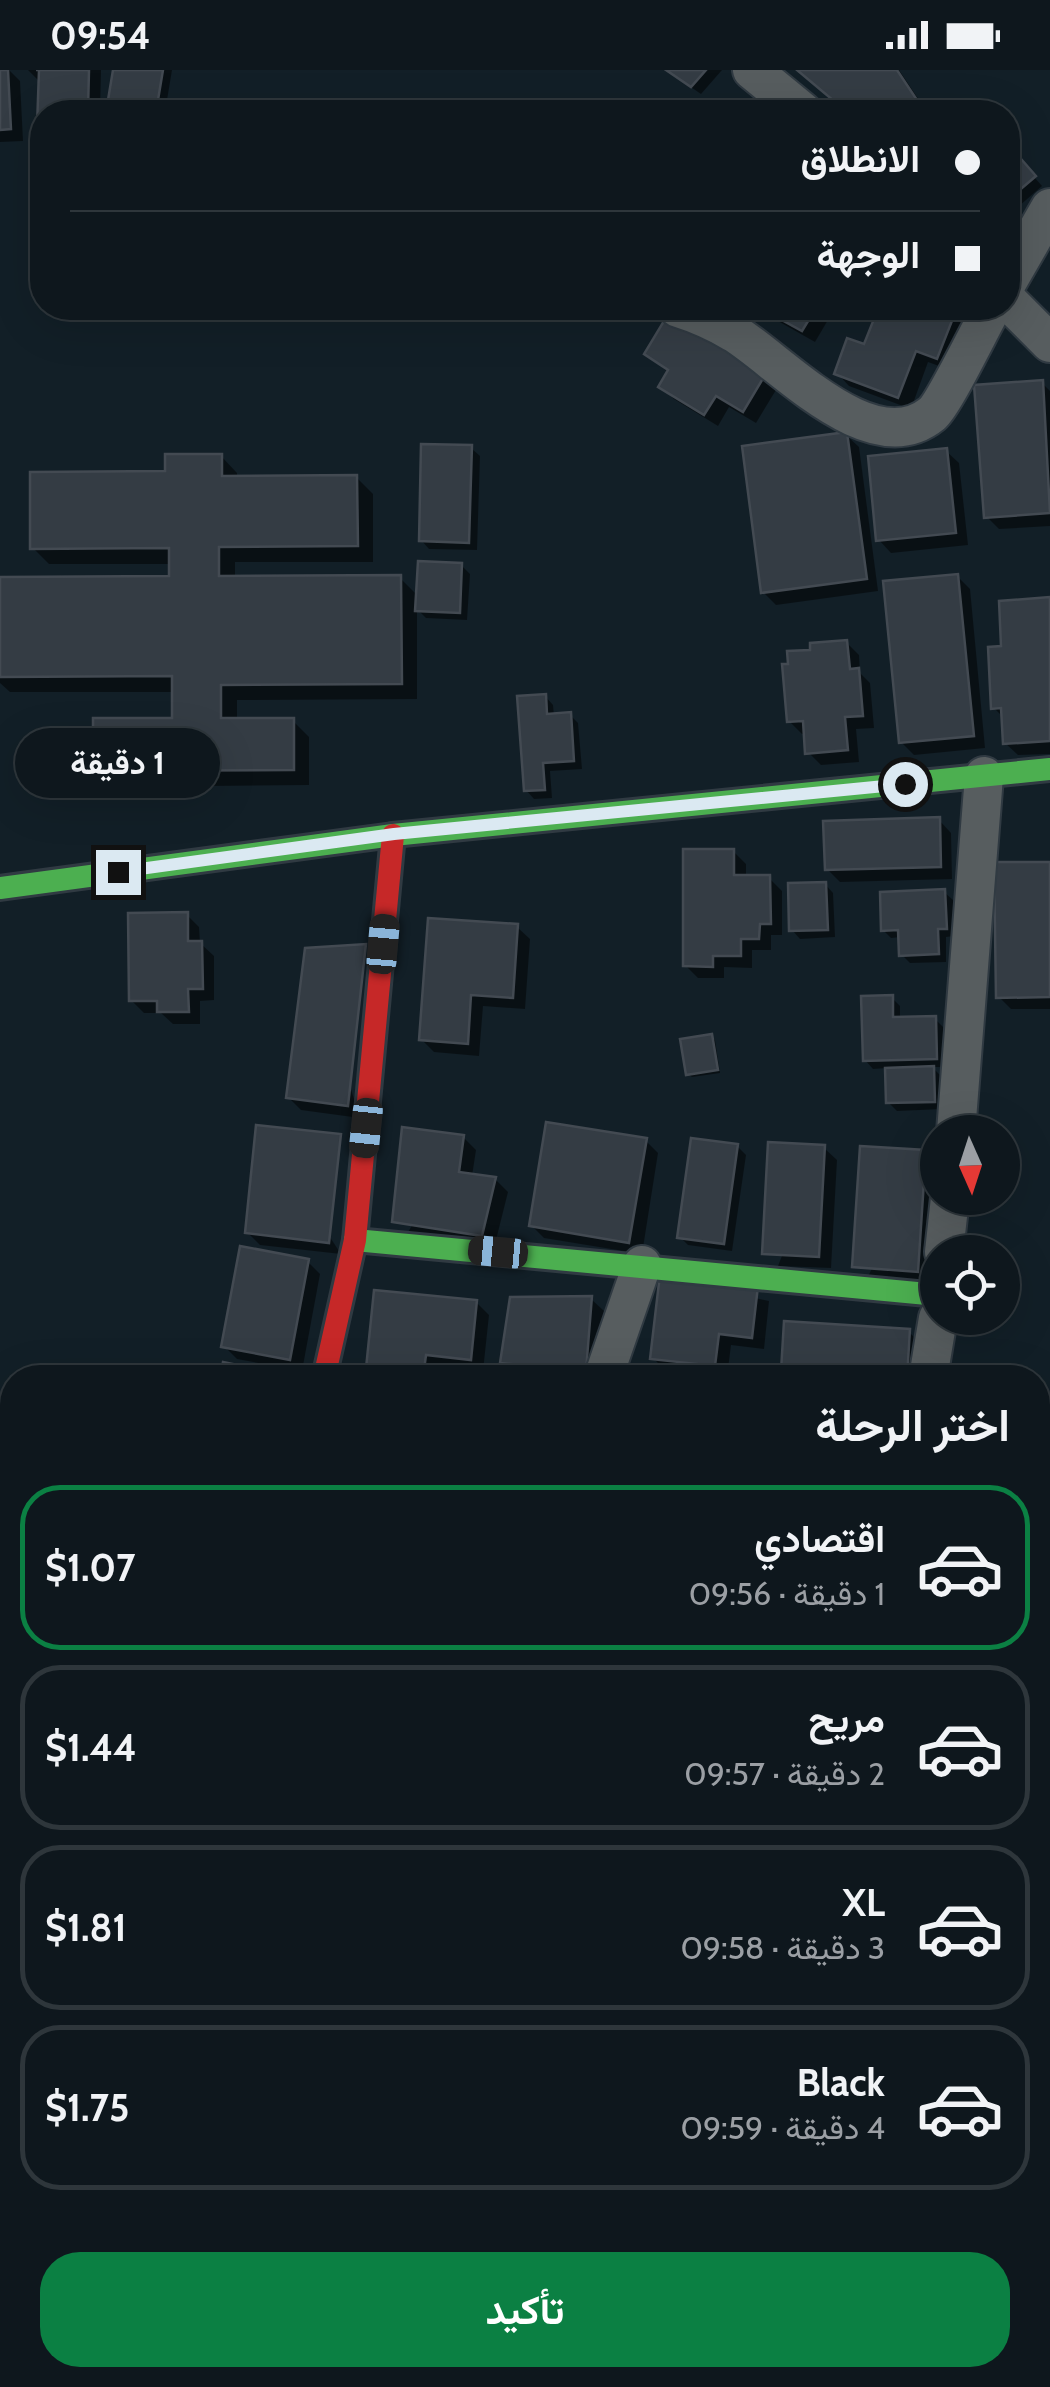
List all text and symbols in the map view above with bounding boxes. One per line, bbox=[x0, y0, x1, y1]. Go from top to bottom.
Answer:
text: 09:54 bbox=[50, 12, 151, 59]
text: الانطلاق bbox=[801, 135, 920, 182]
text: الوجهة bbox=[817, 231, 920, 278]
callout: 1 دقيقة bbox=[16, 727, 220, 797]
text: 1 دقيقة bbox=[70, 743, 165, 782]
route start bbox=[883, 762, 928, 807]
route end bbox=[96, 850, 141, 895]
car bbox=[365, 913, 401, 975]
car bbox=[348, 1097, 384, 1159]
north arrow bbox=[920, 1115, 1020, 1215]
map controls bbox=[920, 1115, 1020, 1335]
car bbox=[467, 1234, 529, 1270]
button: locate bbox=[920, 1235, 1020, 1335]
text: اختر الرحلة bbox=[815, 1398, 1010, 1452]
text: اقتصادي bbox=[754, 1515, 885, 1562]
icon: car bbox=[915, 1523, 1005, 1613]
text: $1.07 bbox=[45, 1544, 135, 1591]
text: 1 دقيقة · 09:56 bbox=[689, 1574, 885, 1613]
text: مريح bbox=[809, 1695, 885, 1742]
icon: car bbox=[915, 1703, 1005, 1793]
text: $1.44 bbox=[45, 1724, 137, 1771]
text: 2 دقيقة · 09:57 bbox=[684, 1754, 885, 1793]
text: XL bbox=[842, 1879, 885, 1926]
icon: car bbox=[915, 1883, 1005, 1973]
text: $1.81 bbox=[45, 1904, 126, 1951]
text: 3 دقيقة · 09:58 bbox=[681, 1928, 885, 1967]
text: Black bbox=[797, 2059, 885, 2106]
icon: car bbox=[915, 2063, 1005, 2153]
text: $1.75 bbox=[45, 2084, 129, 2131]
text: 4 دقيقة · 09:59 bbox=[681, 2108, 885, 2147]
button: تأكيد bbox=[40, 2252, 1010, 2367]

